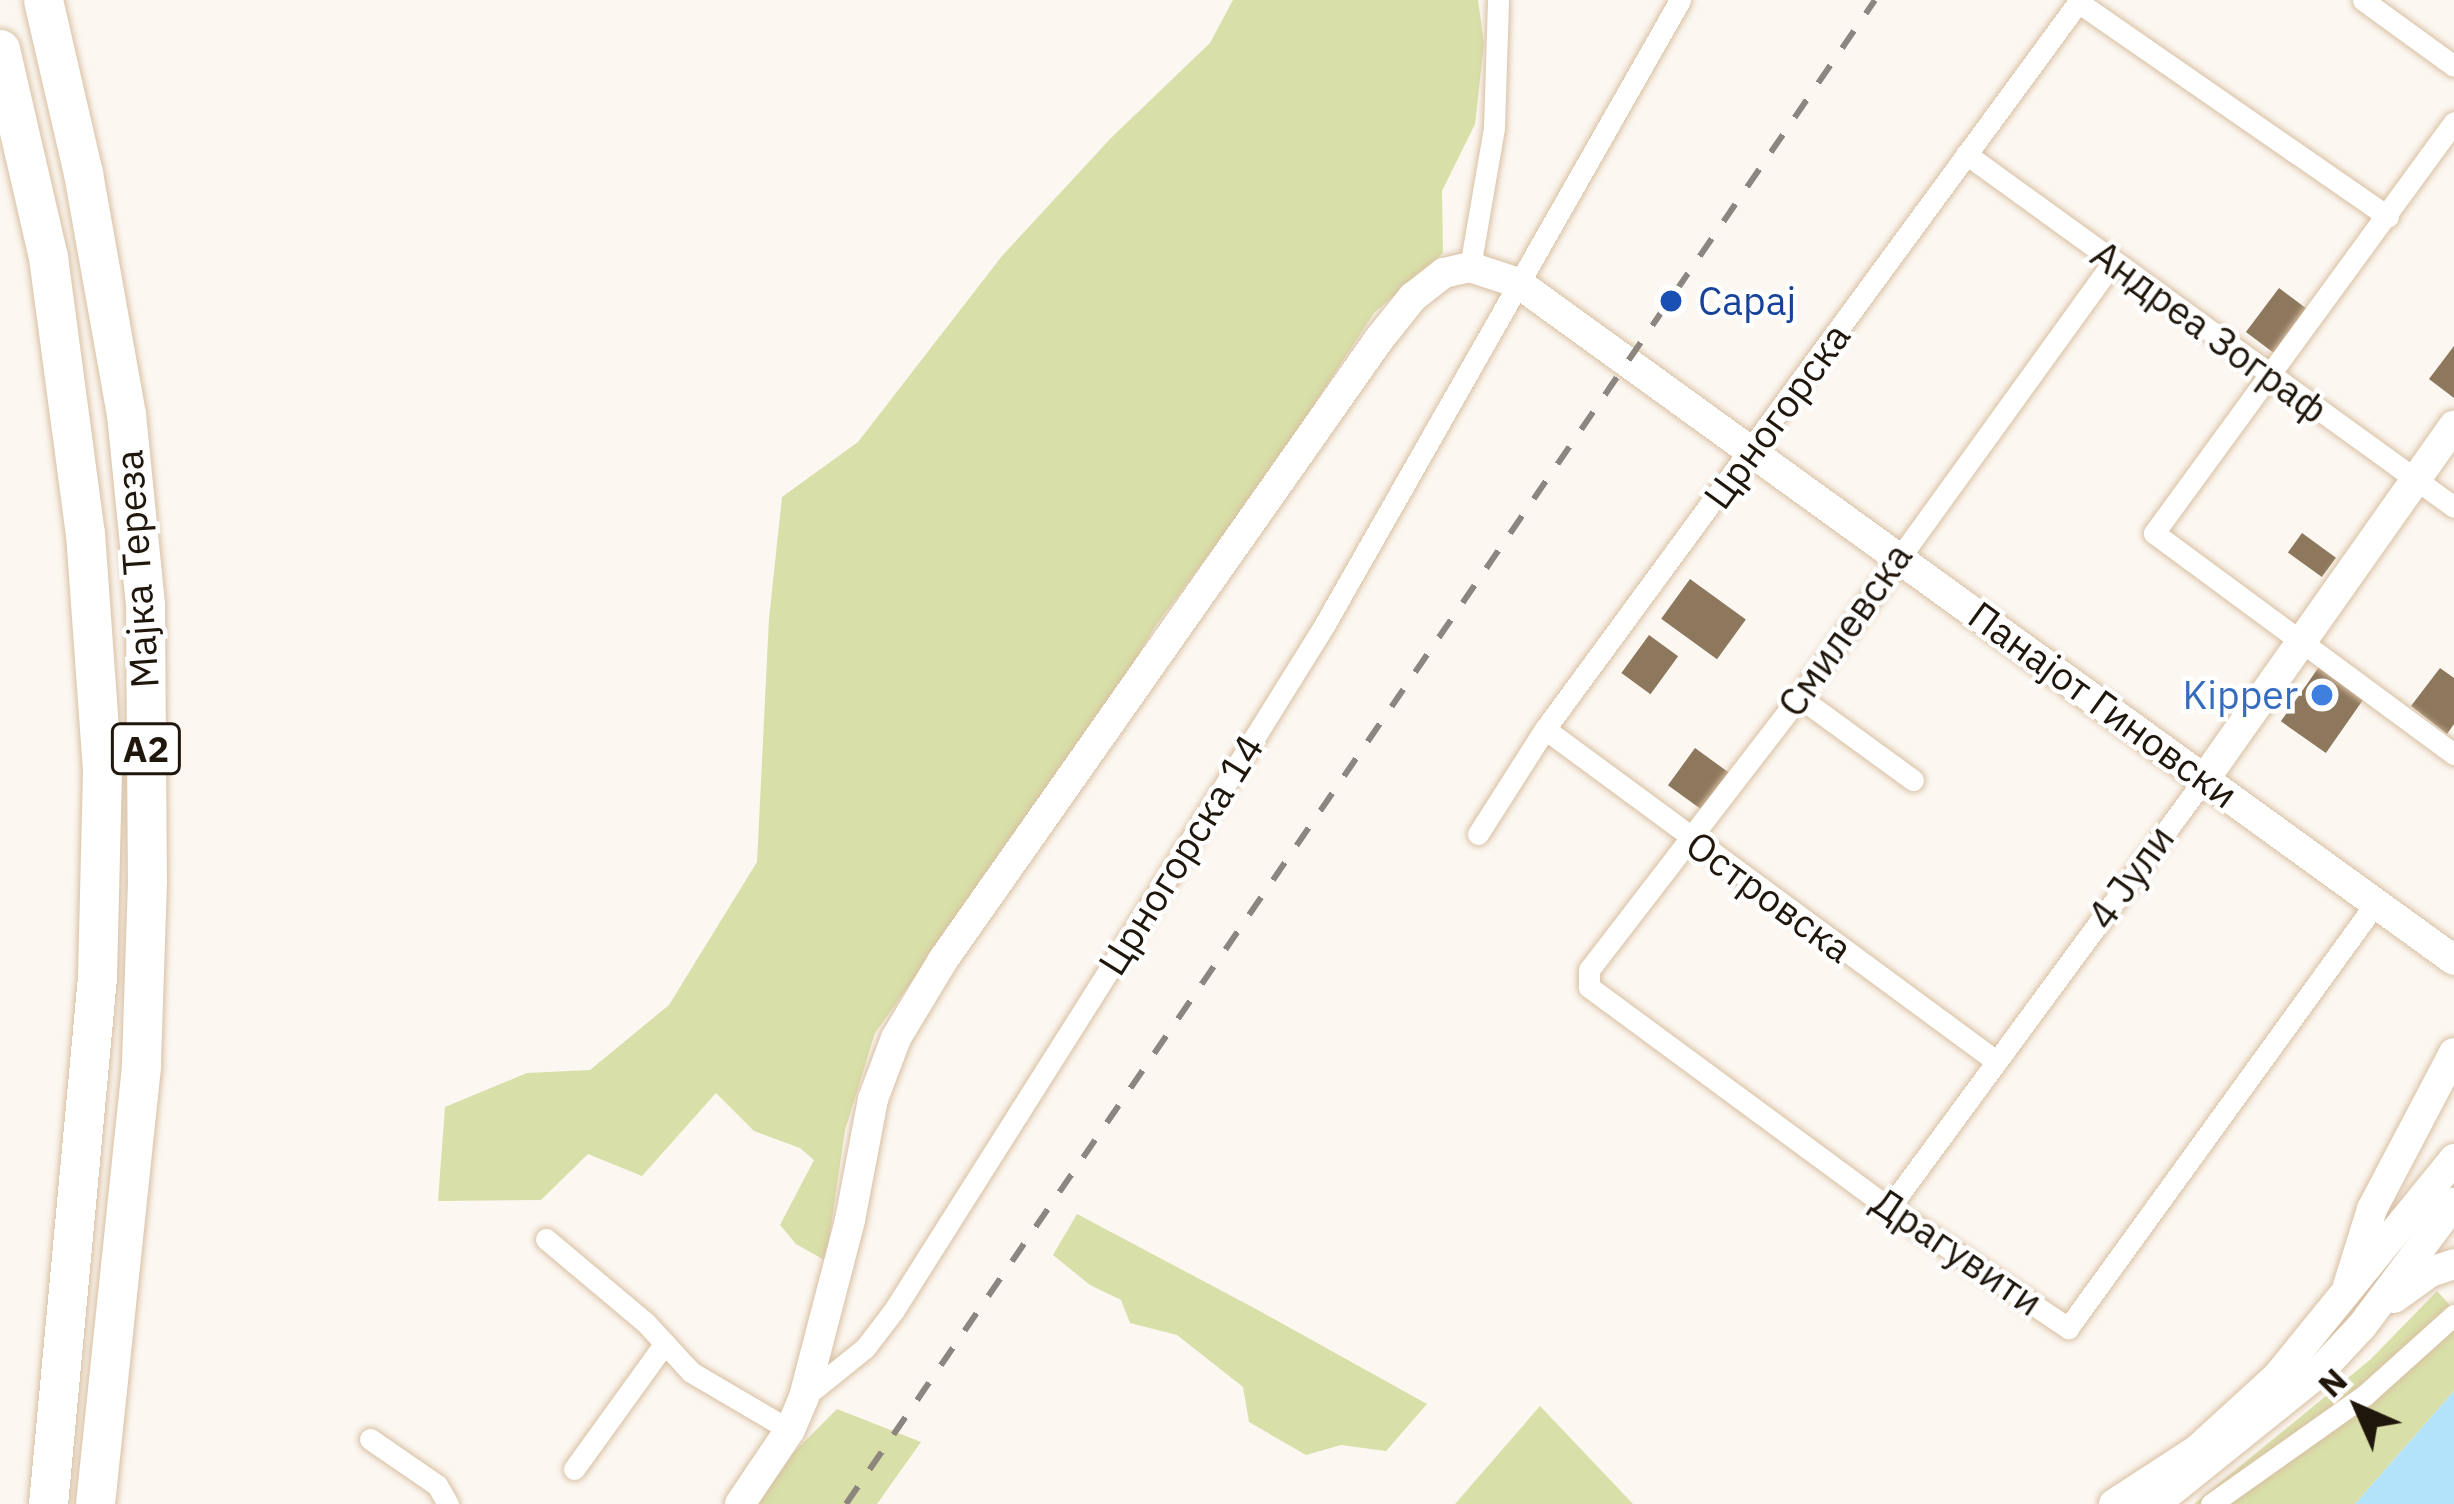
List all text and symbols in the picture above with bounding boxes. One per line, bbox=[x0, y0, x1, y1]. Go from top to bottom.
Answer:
street label: Андреа Зограф bbox=[2082, 231, 2336, 433]
place label: Сарај bbox=[1698, 278, 1796, 324]
marker: Сарај bbox=[1655, 285, 1687, 317]
street label: Црногорска bbox=[1694, 314, 1860, 518]
street label: Мајка Тереза bbox=[105, 448, 169, 690]
street label: Смилевска bbox=[1768, 534, 1922, 726]
street label: Панајот Гиновски bbox=[1959, 592, 2247, 818]
place label: Kipper bbox=[2183, 672, 2298, 718]
marker: Kipper bbox=[2309, 682, 2335, 708]
road number: A2 bbox=[110, 719, 182, 779]
street label: Црногорска 14 bbox=[1089, 726, 1273, 984]
street label: 4 Јули bbox=[2078, 816, 2184, 938]
street label: Островска bbox=[1677, 821, 1861, 973]
street label: Драгувити bbox=[1863, 1178, 2051, 1326]
north arrow bbox=[2298, 1348, 2418, 1468]
text: N bbox=[2309, 1359, 2356, 1406]

